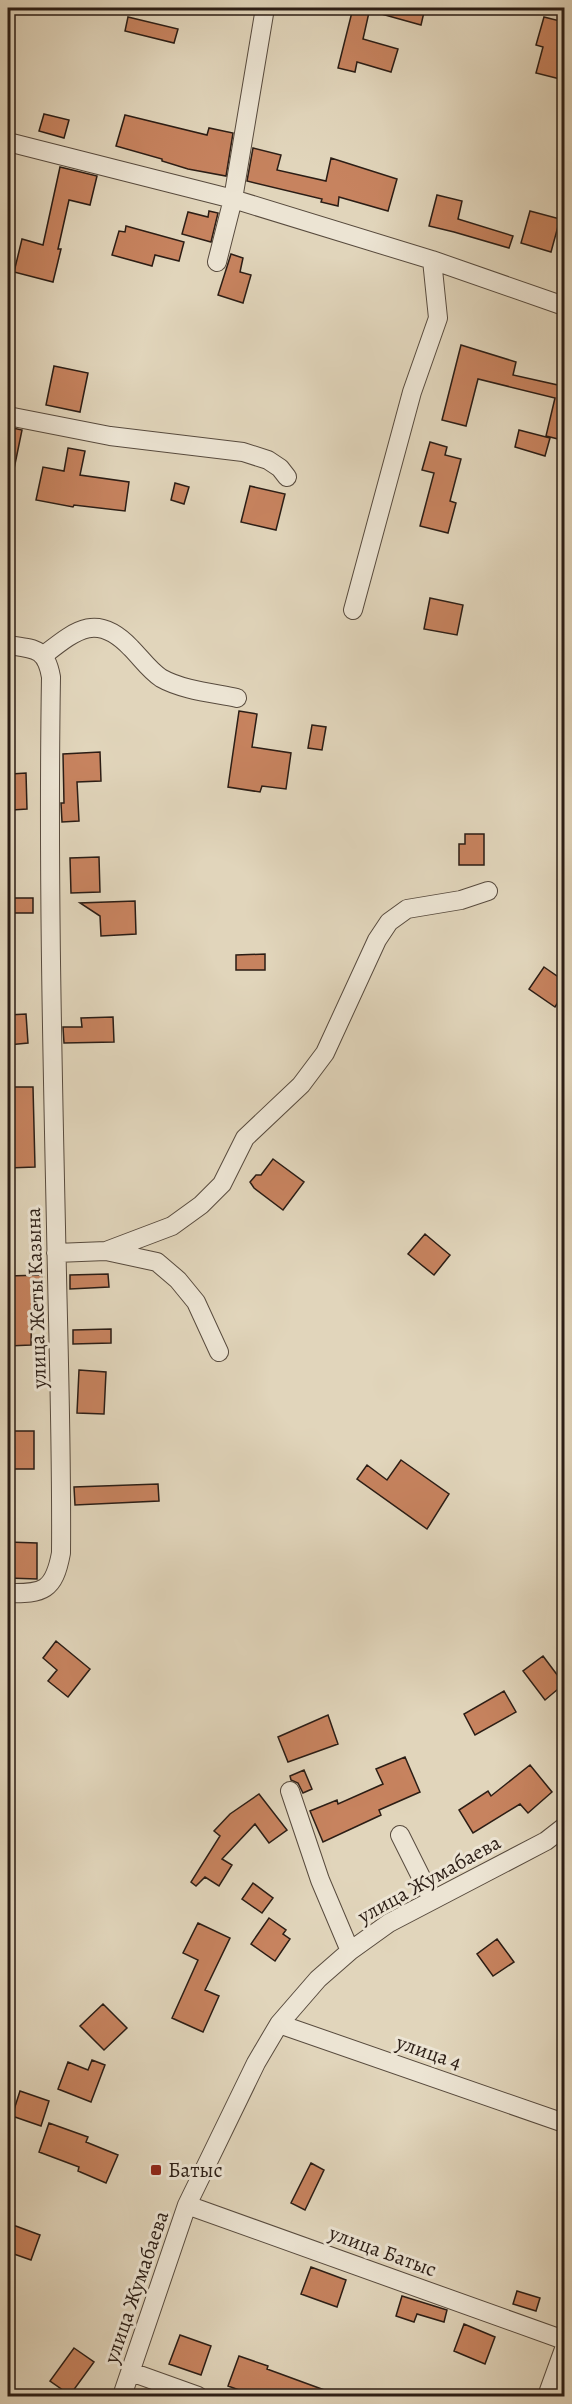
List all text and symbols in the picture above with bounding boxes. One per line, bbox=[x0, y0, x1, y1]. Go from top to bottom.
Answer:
street label: улица Жеты Казына bbox=[19, 1207, 53, 1390]
street label: улица Жумабаева bbox=[352, 1828, 506, 1930]
street label: улица 4 bbox=[392, 2027, 465, 2076]
place label: Батыс bbox=[168, 2156, 223, 2184]
marker: Батыс bbox=[149, 2163, 163, 2177]
street label: улица Жумабаева bbox=[96, 2207, 175, 2368]
street label: улица Батыс bbox=[324, 2218, 441, 2283]

